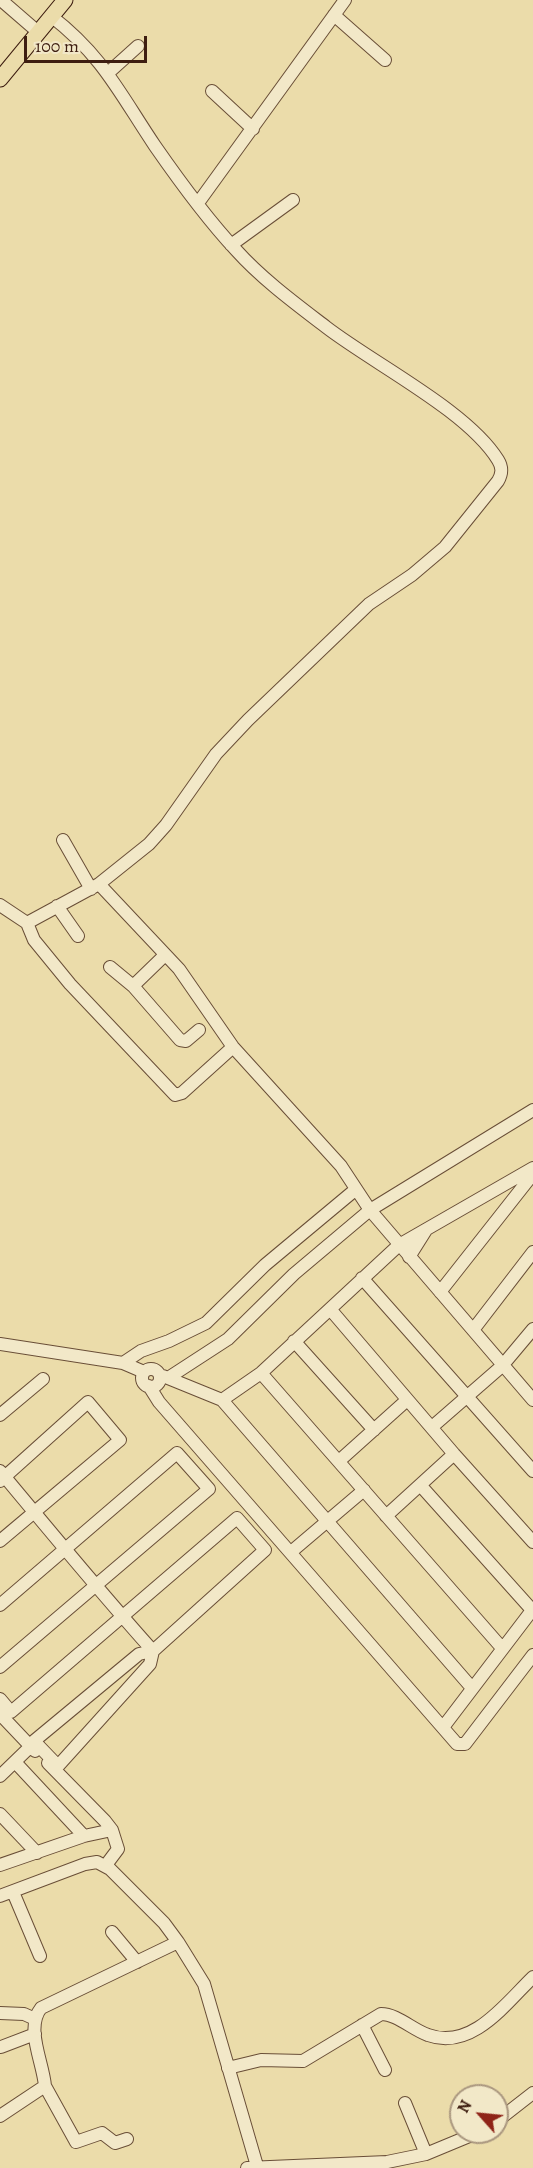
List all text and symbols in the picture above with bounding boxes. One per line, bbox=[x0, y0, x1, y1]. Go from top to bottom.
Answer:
scale bar bbox=[27, 24, 150, 62]
text: 100 m bbox=[35, 34, 79, 58]
north arrow bbox=[449, 2084, 509, 2144]
text: N bbox=[452, 2097, 477, 2117]

